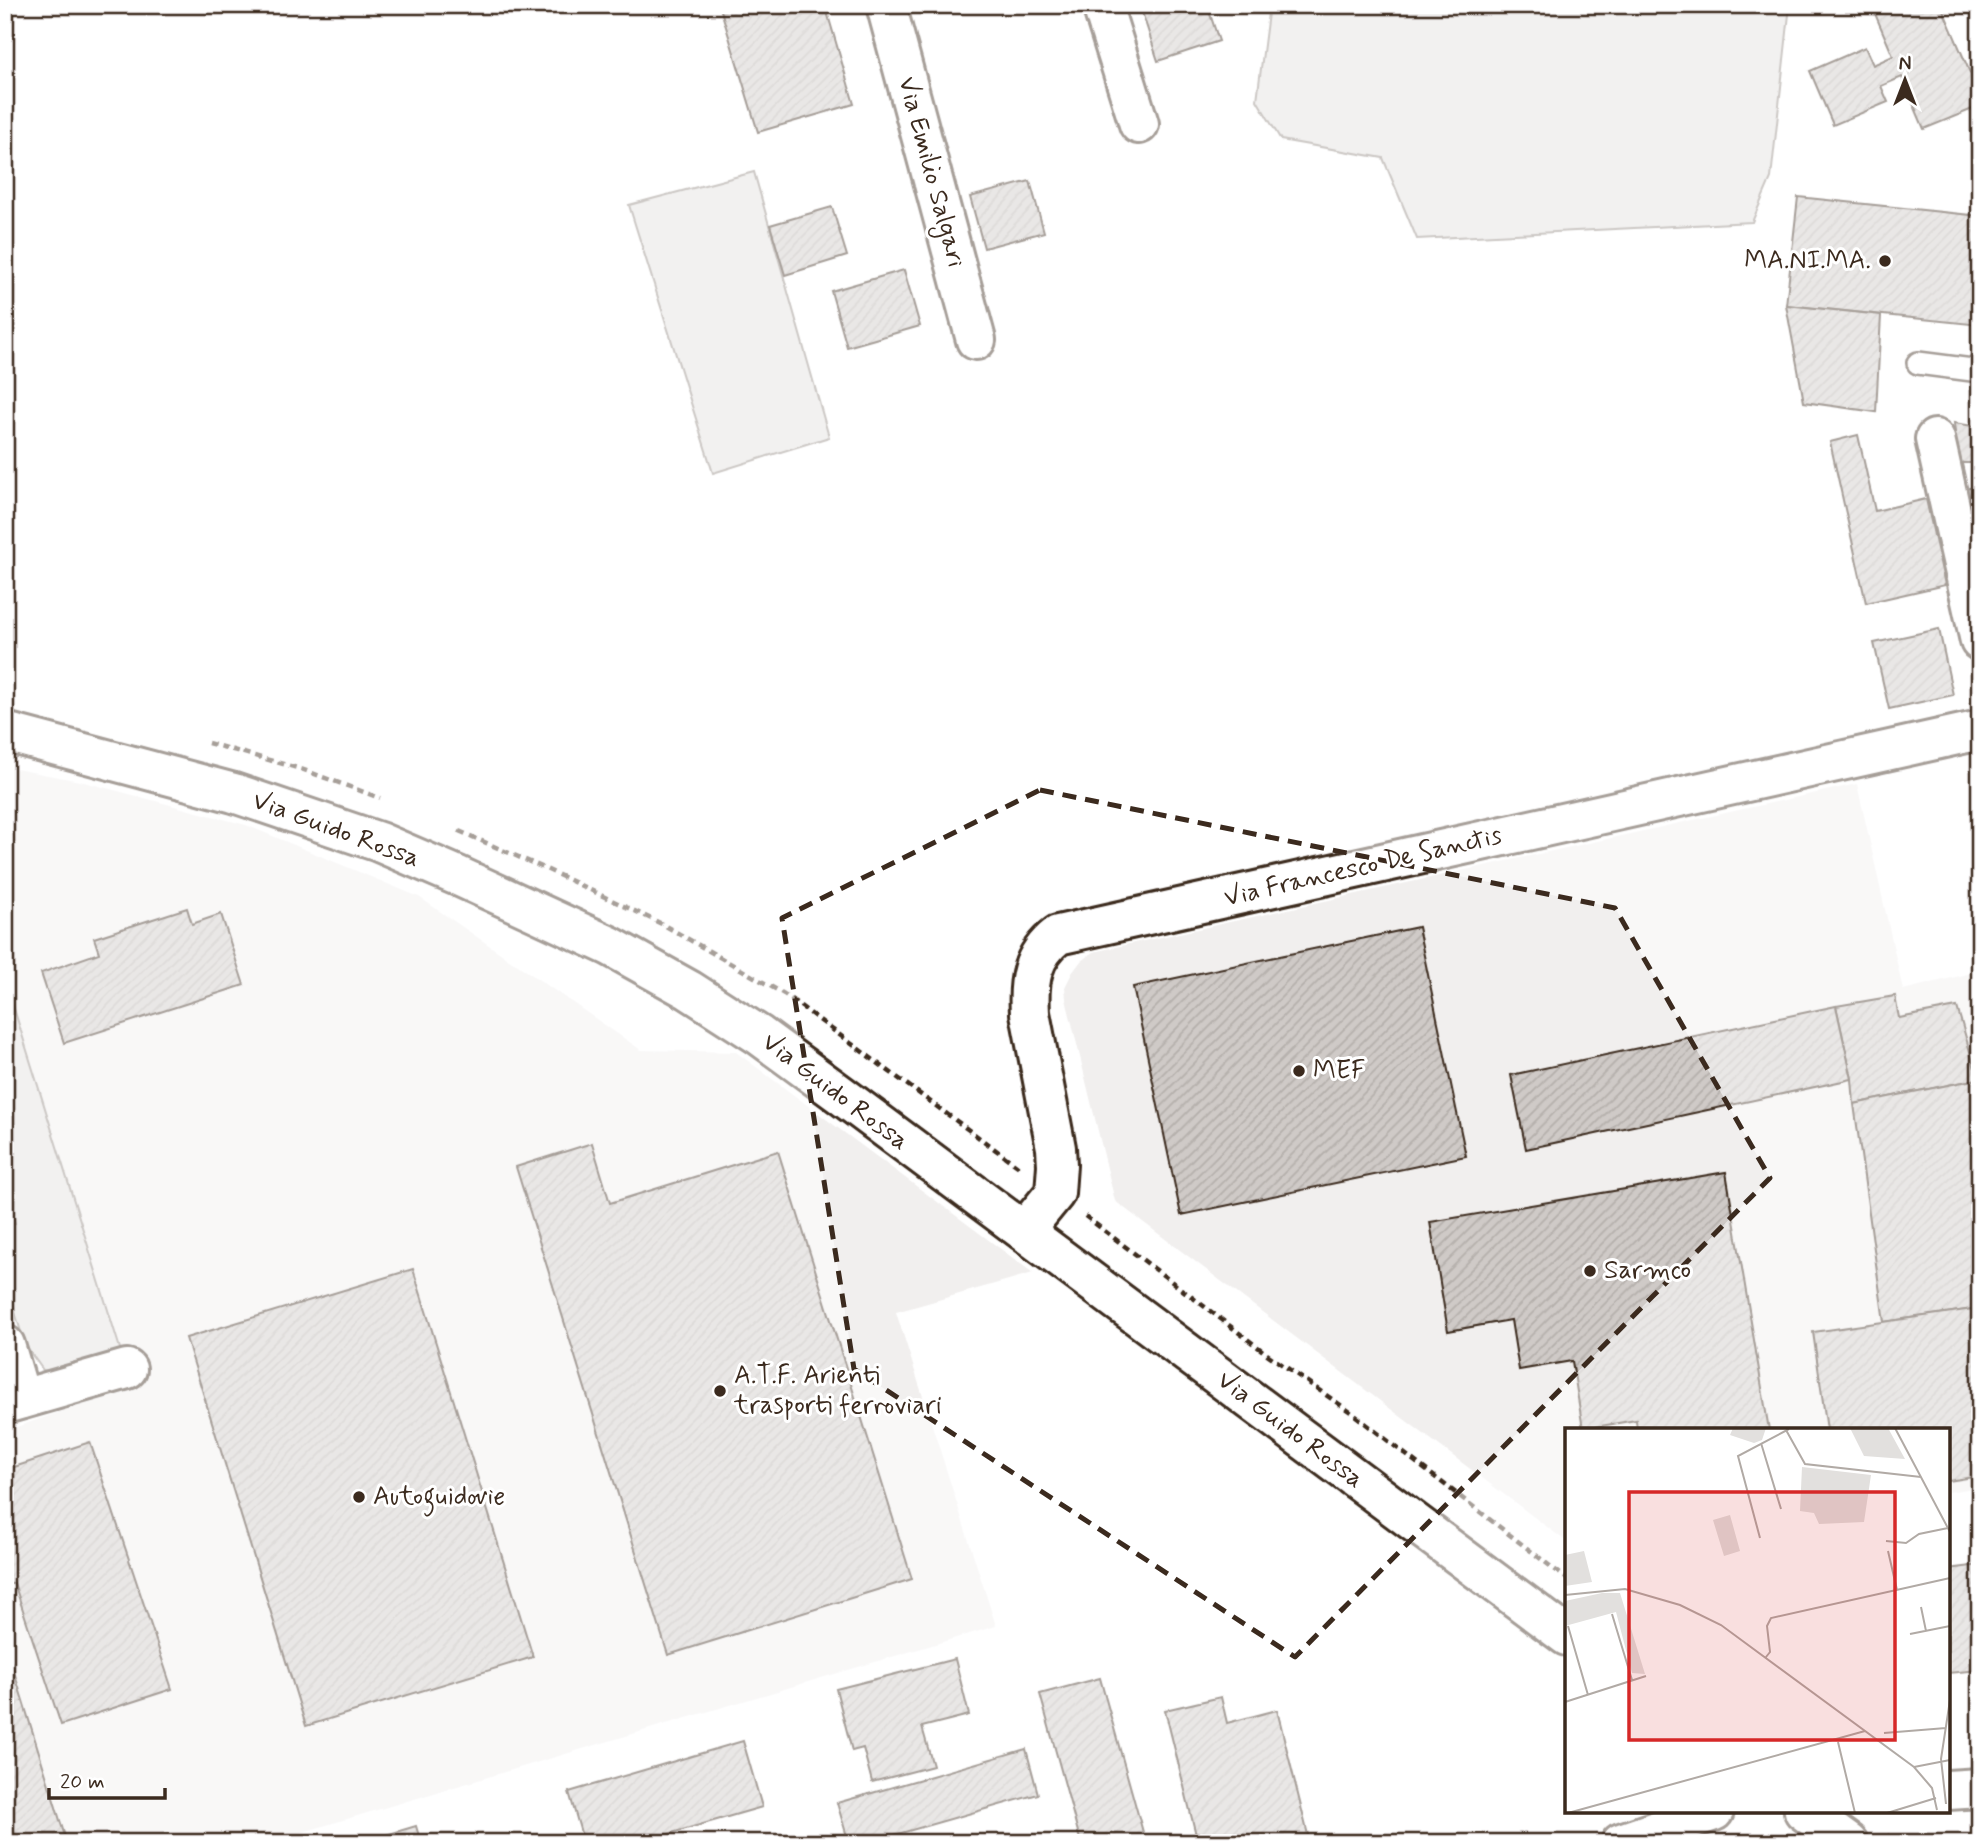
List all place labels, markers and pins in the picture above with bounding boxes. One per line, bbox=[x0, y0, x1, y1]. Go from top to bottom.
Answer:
place label: MA.NI.MA. bbox=[1744, 244, 1871, 278]
marker: MA.NI.MA. bbox=[1877, 253, 1893, 269]
place label: MEF bbox=[1313, 1054, 1366, 1088]
marker: MEF bbox=[1291, 1063, 1307, 1079]
place label: Sarmco bbox=[1604, 1254, 1691, 1288]
marker: Sarmco bbox=[1582, 1263, 1598, 1279]
place label: A.T.F. Arienti trasporti ferroviari bbox=[733, 1359, 942, 1423]
marker: A.T.F. Arienti trasporti ferroviari bbox=[712, 1383, 728, 1399]
place label: Autoguidovie bbox=[373, 1480, 505, 1517]
marker: Autoguidovie bbox=[351, 1489, 367, 1505]

